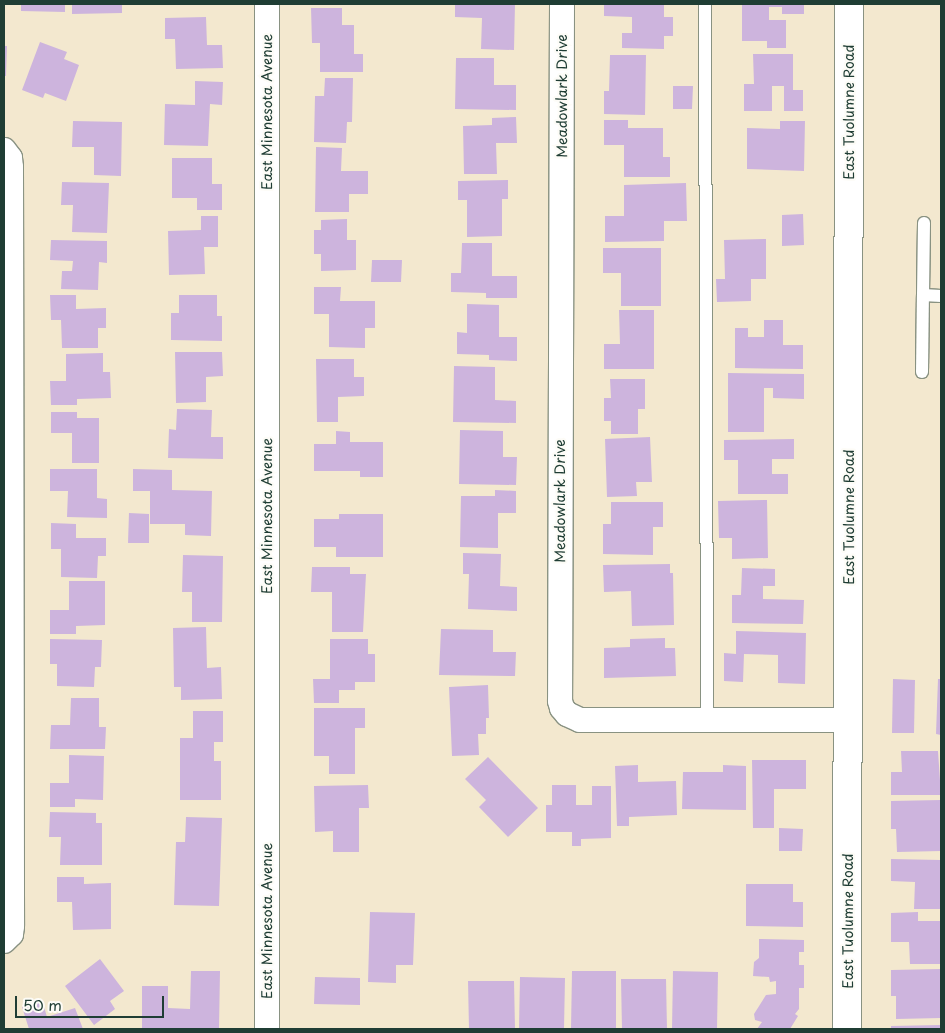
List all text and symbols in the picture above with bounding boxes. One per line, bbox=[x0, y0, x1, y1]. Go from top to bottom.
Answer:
street label: East Minnesota Avenue bbox=[259, 34, 275, 190]
street label: Meadowlark Drive bbox=[554, 34, 570, 158]
street label: East Tuolumne Road bbox=[841, 44, 857, 180]
street label: East Minnesota Avenue bbox=[259, 438, 275, 594]
street label: Meadowlark Drive bbox=[552, 439, 568, 563]
street label: East Tuolumne Road bbox=[841, 449, 857, 585]
street label: East Minnesota Avenue bbox=[259, 843, 275, 999]
street label: East Tuolumne Road bbox=[840, 853, 856, 989]
scale bar bbox=[18, 986, 166, 1018]
text: 50 m bbox=[23, 993, 62, 1016]

